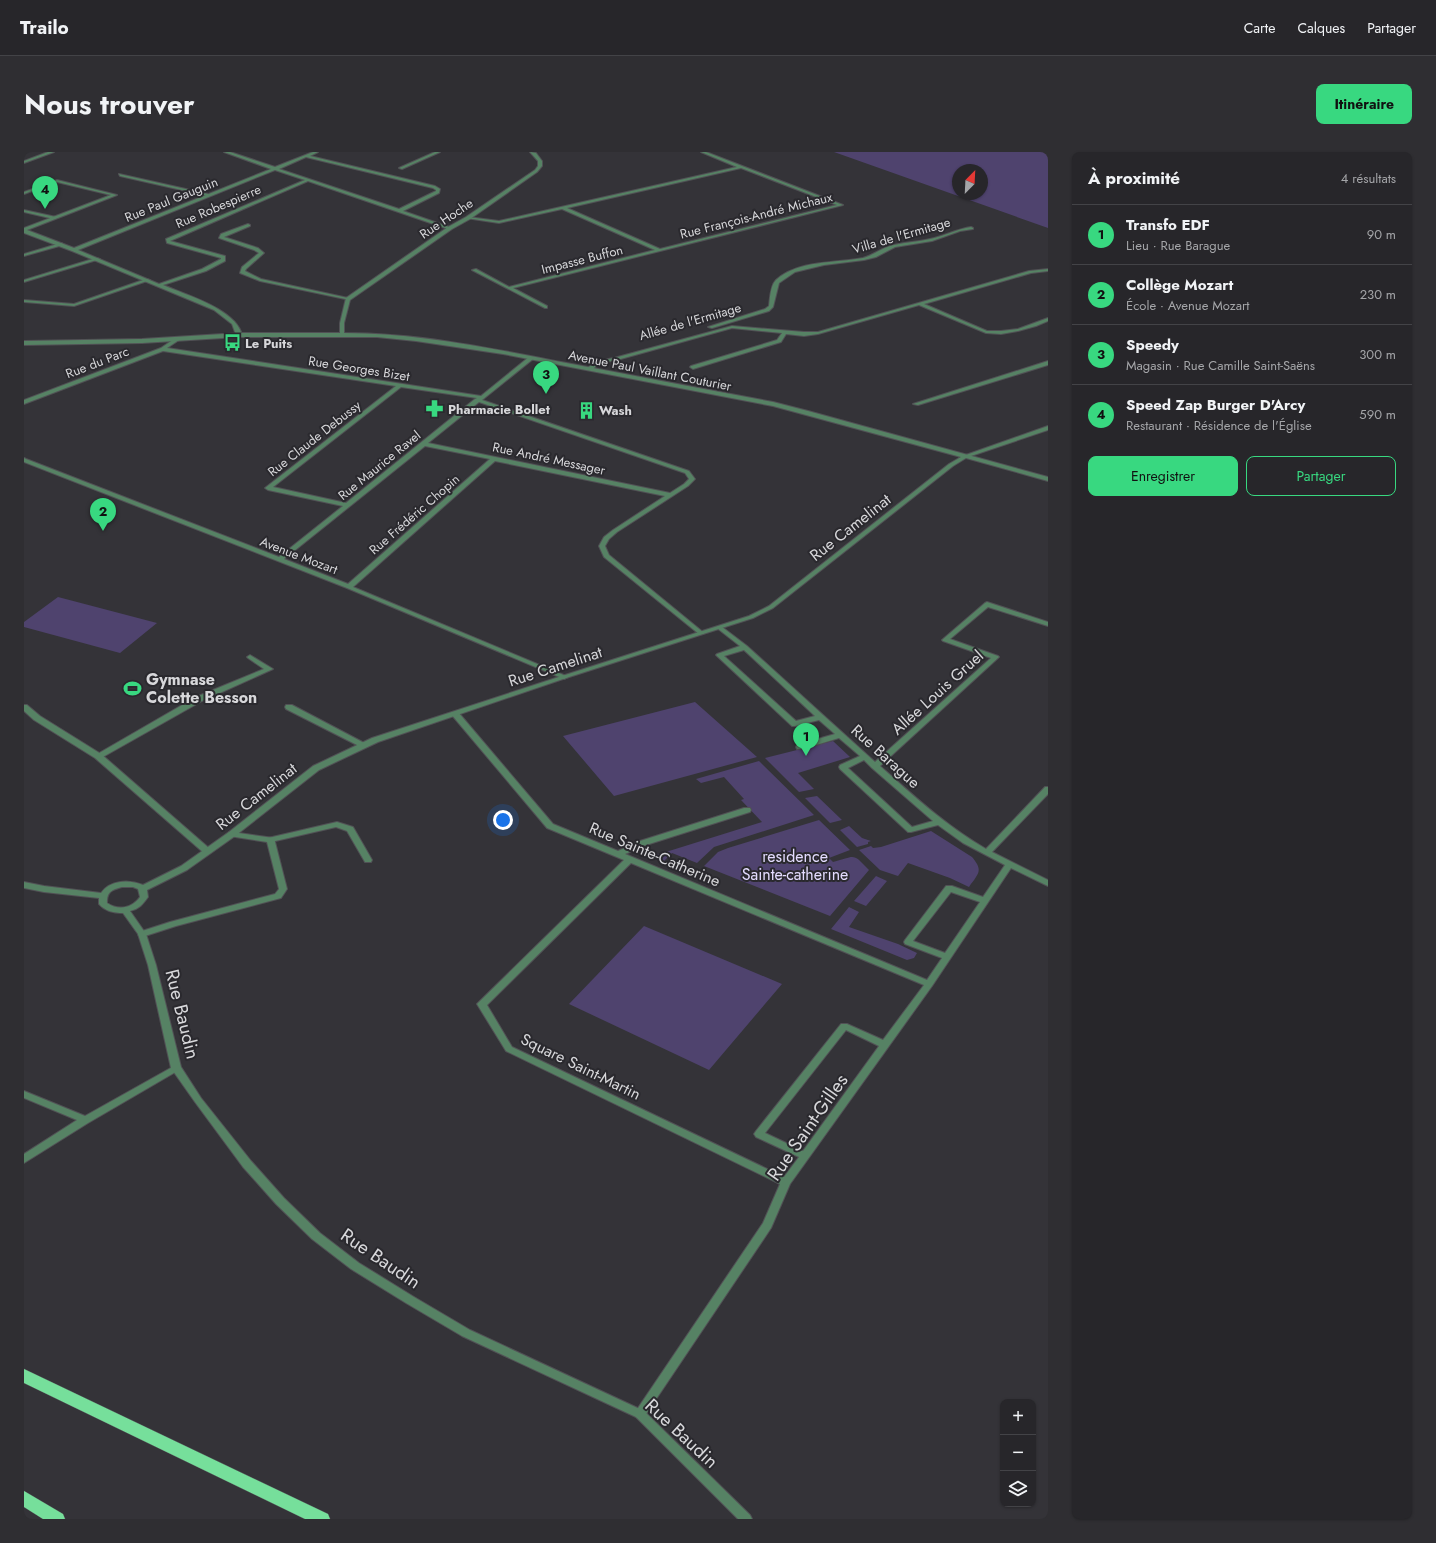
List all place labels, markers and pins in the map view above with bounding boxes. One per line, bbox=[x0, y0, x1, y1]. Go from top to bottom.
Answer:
pin: 4 bbox=[32, 176, 58, 209]
bus stop icon: Le Puits bbox=[222, 333, 242, 353]
place label: Le Puits bbox=[245, 334, 292, 353]
pin: 3 bbox=[533, 361, 559, 394]
pharmacy icon: Pharmacie Bollet bbox=[425, 399, 445, 419]
place label: Pharmacie Bollet bbox=[448, 400, 551, 419]
building icon: Wash bbox=[576, 400, 596, 420]
place label: Wash bbox=[599, 401, 632, 420]
pin: 2 bbox=[90, 498, 116, 531]
place label: Gymnase Colette Besson bbox=[146, 668, 257, 709]
sports icon: Gymnase Colette Besson bbox=[123, 678, 143, 698]
pin: 1 bbox=[793, 723, 819, 756]

